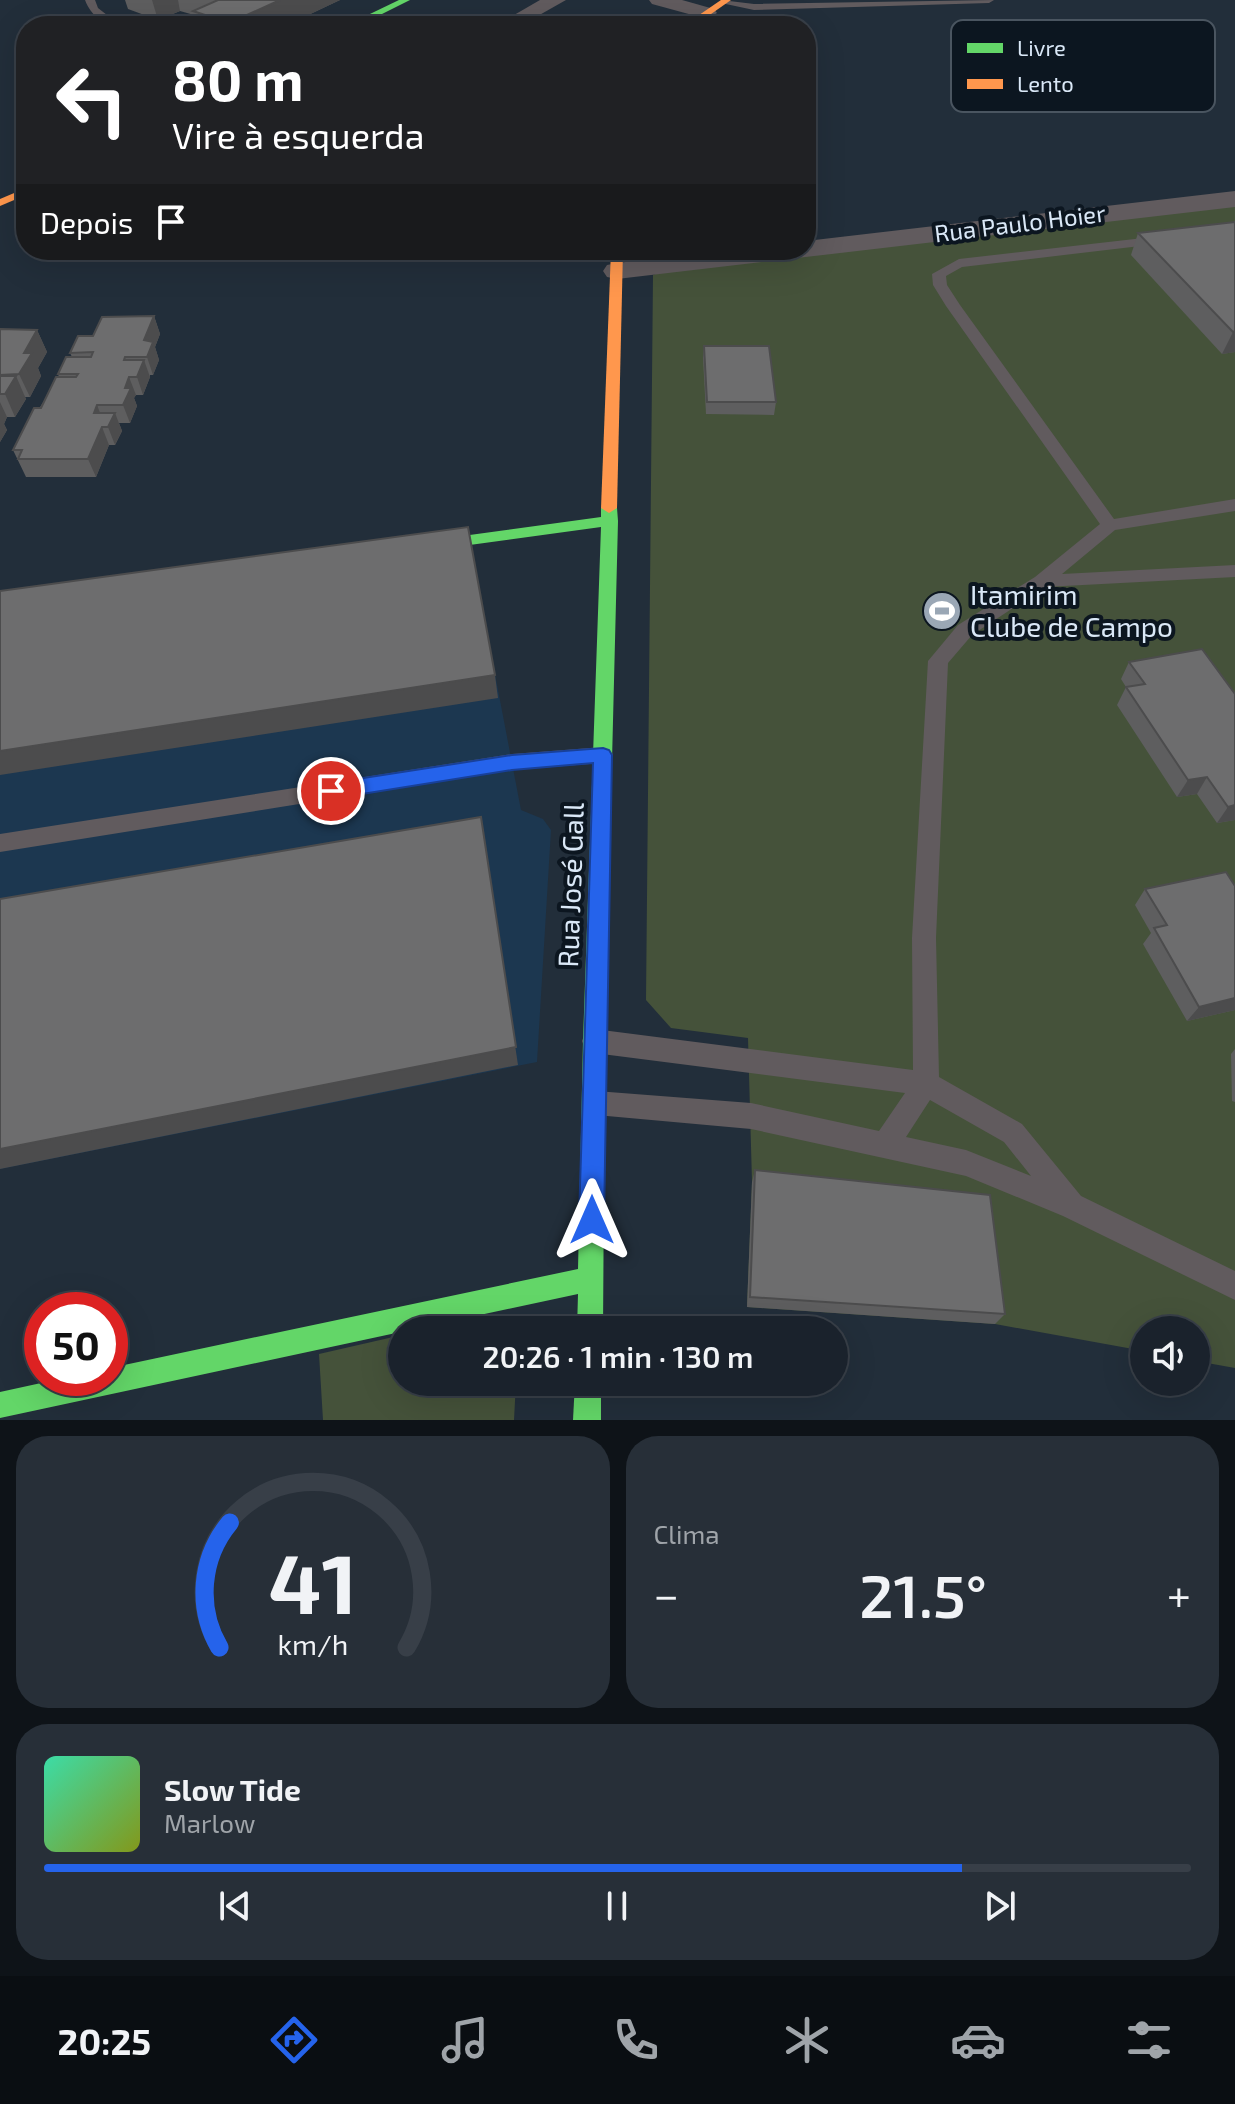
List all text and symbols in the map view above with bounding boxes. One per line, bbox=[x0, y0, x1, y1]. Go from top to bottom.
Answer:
legend bbox=[951, 20, 1215, 112]
text: Livre bbox=[1017, 34, 1066, 60]
text: 80 m bbox=[172, 45, 304, 112]
icon: left bbox=[40, 48, 144, 152]
text: Lento bbox=[1017, 70, 1074, 96]
text: Vire à esquerda bbox=[172, 113, 424, 156]
street label: Rua Paulo Hoier bbox=[933, 198, 1107, 247]
icon: arrive bbox=[149, 200, 193, 244]
text: Depois bbox=[40, 204, 133, 240]
place label: Itamirim Clube de Campo bbox=[970, 577, 1173, 643]
sports icon: Itamirim Clube de Campo bbox=[921, 590, 963, 632]
pin bbox=[297, 757, 365, 825]
icon: arrive bbox=[309, 769, 353, 813]
street label: Rua José Gall bbox=[550, 801, 590, 968]
position arrow bbox=[550, 1178, 634, 1262]
speed limit sign: 50 bbox=[24, 1292, 128, 1396]
map controls bbox=[1130, 1316, 1210, 1396]
button: sound bbox=[1130, 1316, 1210, 1396]
text: 20:26 · 1 min · 130 m bbox=[483, 1338, 753, 1374]
text: Clima bbox=[654, 1518, 720, 1549]
text: 41 bbox=[268, 1531, 357, 1631]
text: 21.5° bbox=[859, 1558, 987, 1630]
text: − bbox=[654, 1567, 679, 1620]
text: + bbox=[1167, 1567, 1191, 1620]
text: km/h bbox=[277, 1626, 348, 1661]
text: Slow Tide bbox=[164, 1771, 301, 1807]
text: Marlow bbox=[164, 1807, 255, 1838]
icon: previous bbox=[213, 1884, 257, 1928]
icon: pause bbox=[595, 1884, 639, 1928]
icon: next bbox=[978, 1884, 1022, 1928]
icon: directions bbox=[266, 2012, 322, 2068]
icon: music bbox=[437, 2012, 493, 2068]
icon: phone bbox=[608, 2012, 664, 2068]
icon: climate bbox=[779, 2012, 835, 2068]
icon: car bbox=[950, 2012, 1006, 2068]
icon: filters bbox=[1121, 2012, 1177, 2068]
text: 20:25 bbox=[58, 2019, 151, 2062]

